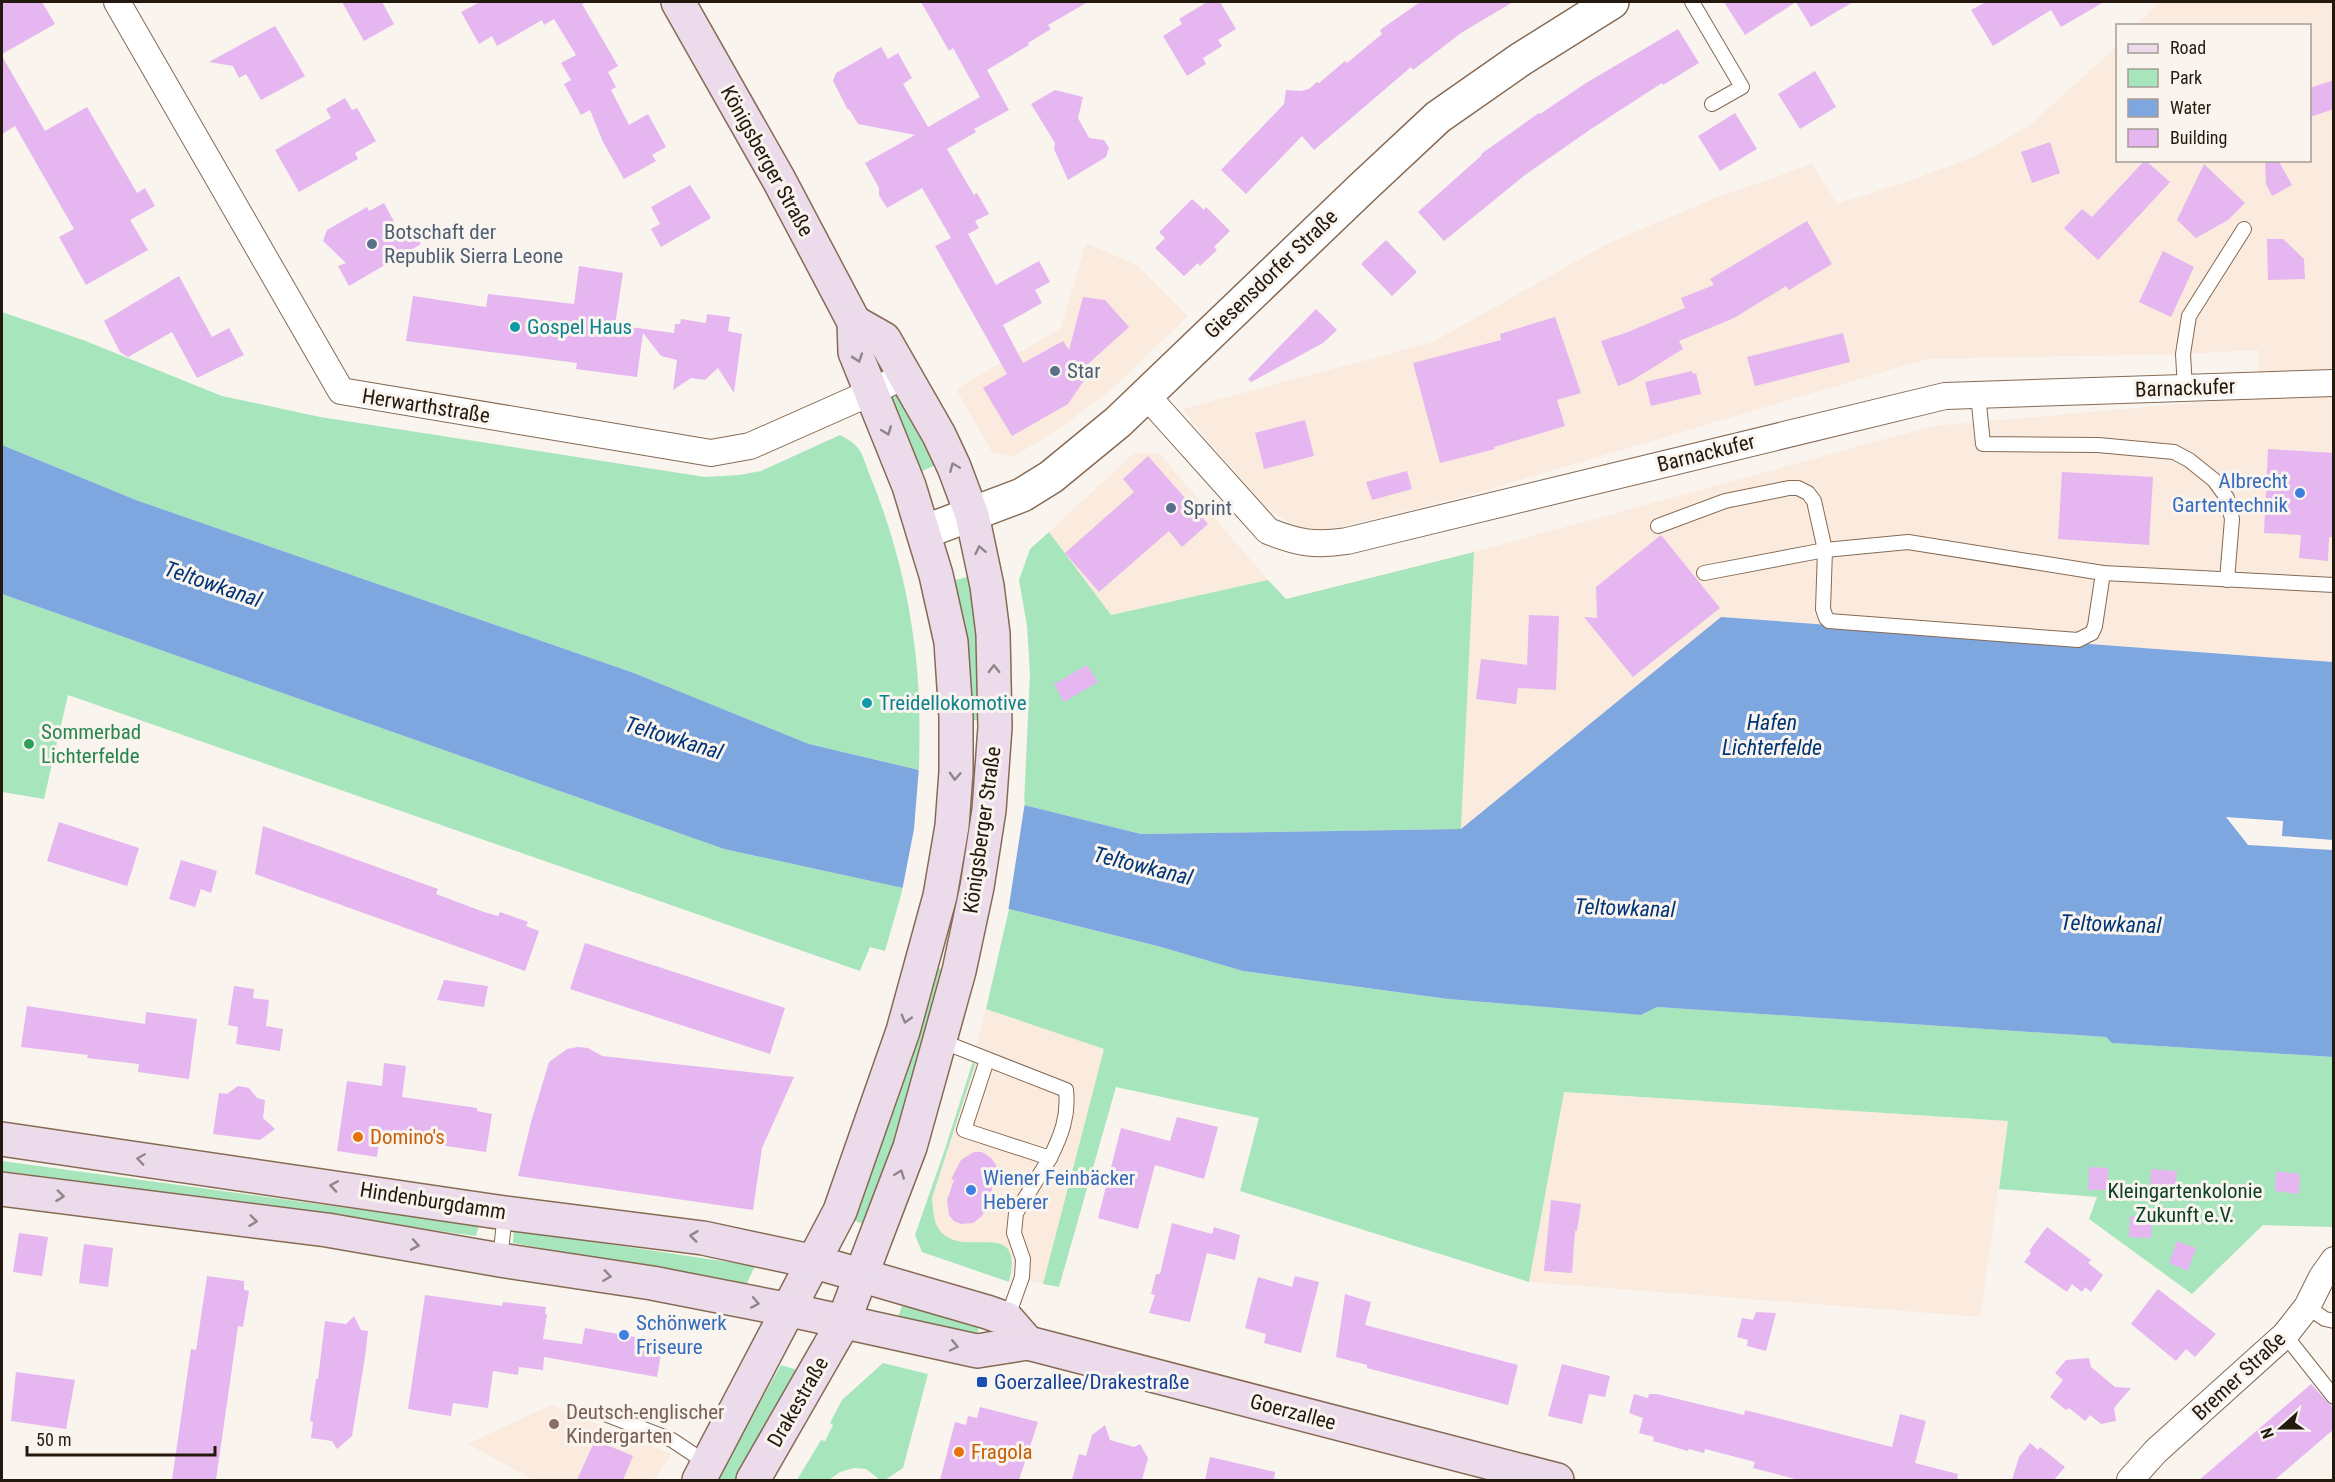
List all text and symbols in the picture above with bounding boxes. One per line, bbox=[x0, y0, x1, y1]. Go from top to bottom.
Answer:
legend bbox=[2116, 24, 2311, 162]
text: Road bbox=[2170, 37, 2206, 58]
text: Park bbox=[2170, 67, 2202, 88]
street label: Königsberger Straße bbox=[716, 82, 818, 241]
text: Water bbox=[2170, 97, 2212, 118]
text: Building bbox=[2170, 127, 2227, 148]
street label: Giesensdorfer Straße bbox=[1200, 204, 1342, 343]
place label: Botschaft der Republik Sierra Leone bbox=[384, 220, 563, 268]
marker: Botschaft der Republik Sierra Leone bbox=[365, 237, 379, 251]
place label: Gospel Haus bbox=[527, 315, 632, 339]
marker: Gospel Haus bbox=[508, 320, 522, 334]
one-way arrow bbox=[851, 352, 864, 363]
place label: Star bbox=[1067, 359, 1101, 383]
marker: Star bbox=[1048, 364, 1062, 378]
street label: Barnackufer bbox=[2135, 374, 2235, 402]
street label: Herwarthstraße bbox=[360, 384, 492, 428]
one-way arrow bbox=[880, 425, 892, 436]
street label: Barnackufer bbox=[1655, 429, 1757, 477]
one-way arrow bbox=[949, 462, 961, 473]
place label: Albrecht Gartentechnik bbox=[2172, 469, 2289, 517]
marker: Albrecht Gartentechnik bbox=[2293, 486, 2307, 500]
place label: Sprint bbox=[1183, 496, 1232, 520]
marker: Sprint bbox=[1164, 501, 1178, 515]
one-way arrow bbox=[974, 545, 987, 555]
water label: Teltowkanal bbox=[161, 556, 266, 613]
one-way arrow bbox=[987, 664, 1000, 673]
place label: Treidellokomotive bbox=[879, 691, 1027, 715]
marker: Treidellokomotive bbox=[860, 696, 874, 710]
water label: Hafen Lichterfelde bbox=[1722, 710, 1822, 760]
water label: Teltowkanal bbox=[622, 711, 727, 765]
place label: Sommerbad Lichterfelde bbox=[41, 720, 141, 768]
marker: Sommerbad Lichterfelde bbox=[22, 737, 36, 751]
street label: Königsberger Straße bbox=[958, 745, 1006, 915]
one-way arrow bbox=[949, 771, 962, 780]
water label: Teltowkanal bbox=[1091, 842, 1196, 891]
water label: Teltowkanal bbox=[1574, 894, 1677, 922]
water label: Teltowkanal bbox=[2060, 910, 2163, 938]
one-way arrow bbox=[901, 1013, 913, 1024]
place label: Domino's bbox=[370, 1125, 445, 1149]
marker: Domino's bbox=[351, 1130, 365, 1144]
one-way arrow bbox=[136, 1154, 146, 1166]
place label: Wiener Feinbäcker Heberer bbox=[983, 1166, 1135, 1214]
one-way arrow bbox=[892, 1169, 905, 1180]
street label: Hindenburgdamm bbox=[358, 1178, 508, 1224]
park label: Kleingartenkolonie Zukunft e.V. bbox=[2108, 1179, 2263, 1227]
one-way arrow bbox=[329, 1181, 339, 1193]
marker: Wiener Feinbäcker Heberer bbox=[964, 1183, 978, 1197]
one-way arrow bbox=[55, 1189, 64, 1202]
one-way arrow bbox=[248, 1214, 257, 1227]
one-way arrow bbox=[689, 1231, 698, 1243]
one-way arrow bbox=[410, 1239, 420, 1251]
one-way arrow bbox=[603, 1270, 612, 1282]
one-way arrow bbox=[749, 1296, 759, 1309]
place label: Schönwerk Friseure bbox=[636, 1311, 727, 1359]
street label: Bremer Straße bbox=[2188, 1327, 2291, 1425]
marker: Schönwerk Friseure bbox=[617, 1328, 631, 1342]
one-way arrow bbox=[949, 1339, 959, 1352]
street label: Drakestraße bbox=[763, 1353, 833, 1451]
place label: Goerzallee/Drakestraße bbox=[994, 1370, 1190, 1394]
marker: Goerzallee/Drakestraße bbox=[975, 1375, 989, 1389]
street label: Goerzallee bbox=[1247, 1389, 1339, 1435]
north arrow bbox=[2251, 1398, 2311, 1458]
place label: Deutsch-englischer Kindergarten bbox=[566, 1400, 725, 1448]
marker: Deutsch-englischer Kindergarten bbox=[547, 1417, 561, 1431]
scale bar bbox=[27, 1419, 214, 1457]
text: N bbox=[2257, 1425, 2278, 1441]
text: 50 m bbox=[36, 1429, 71, 1450]
place label: Fragola bbox=[971, 1440, 1033, 1464]
marker: Fragola bbox=[952, 1445, 966, 1459]

